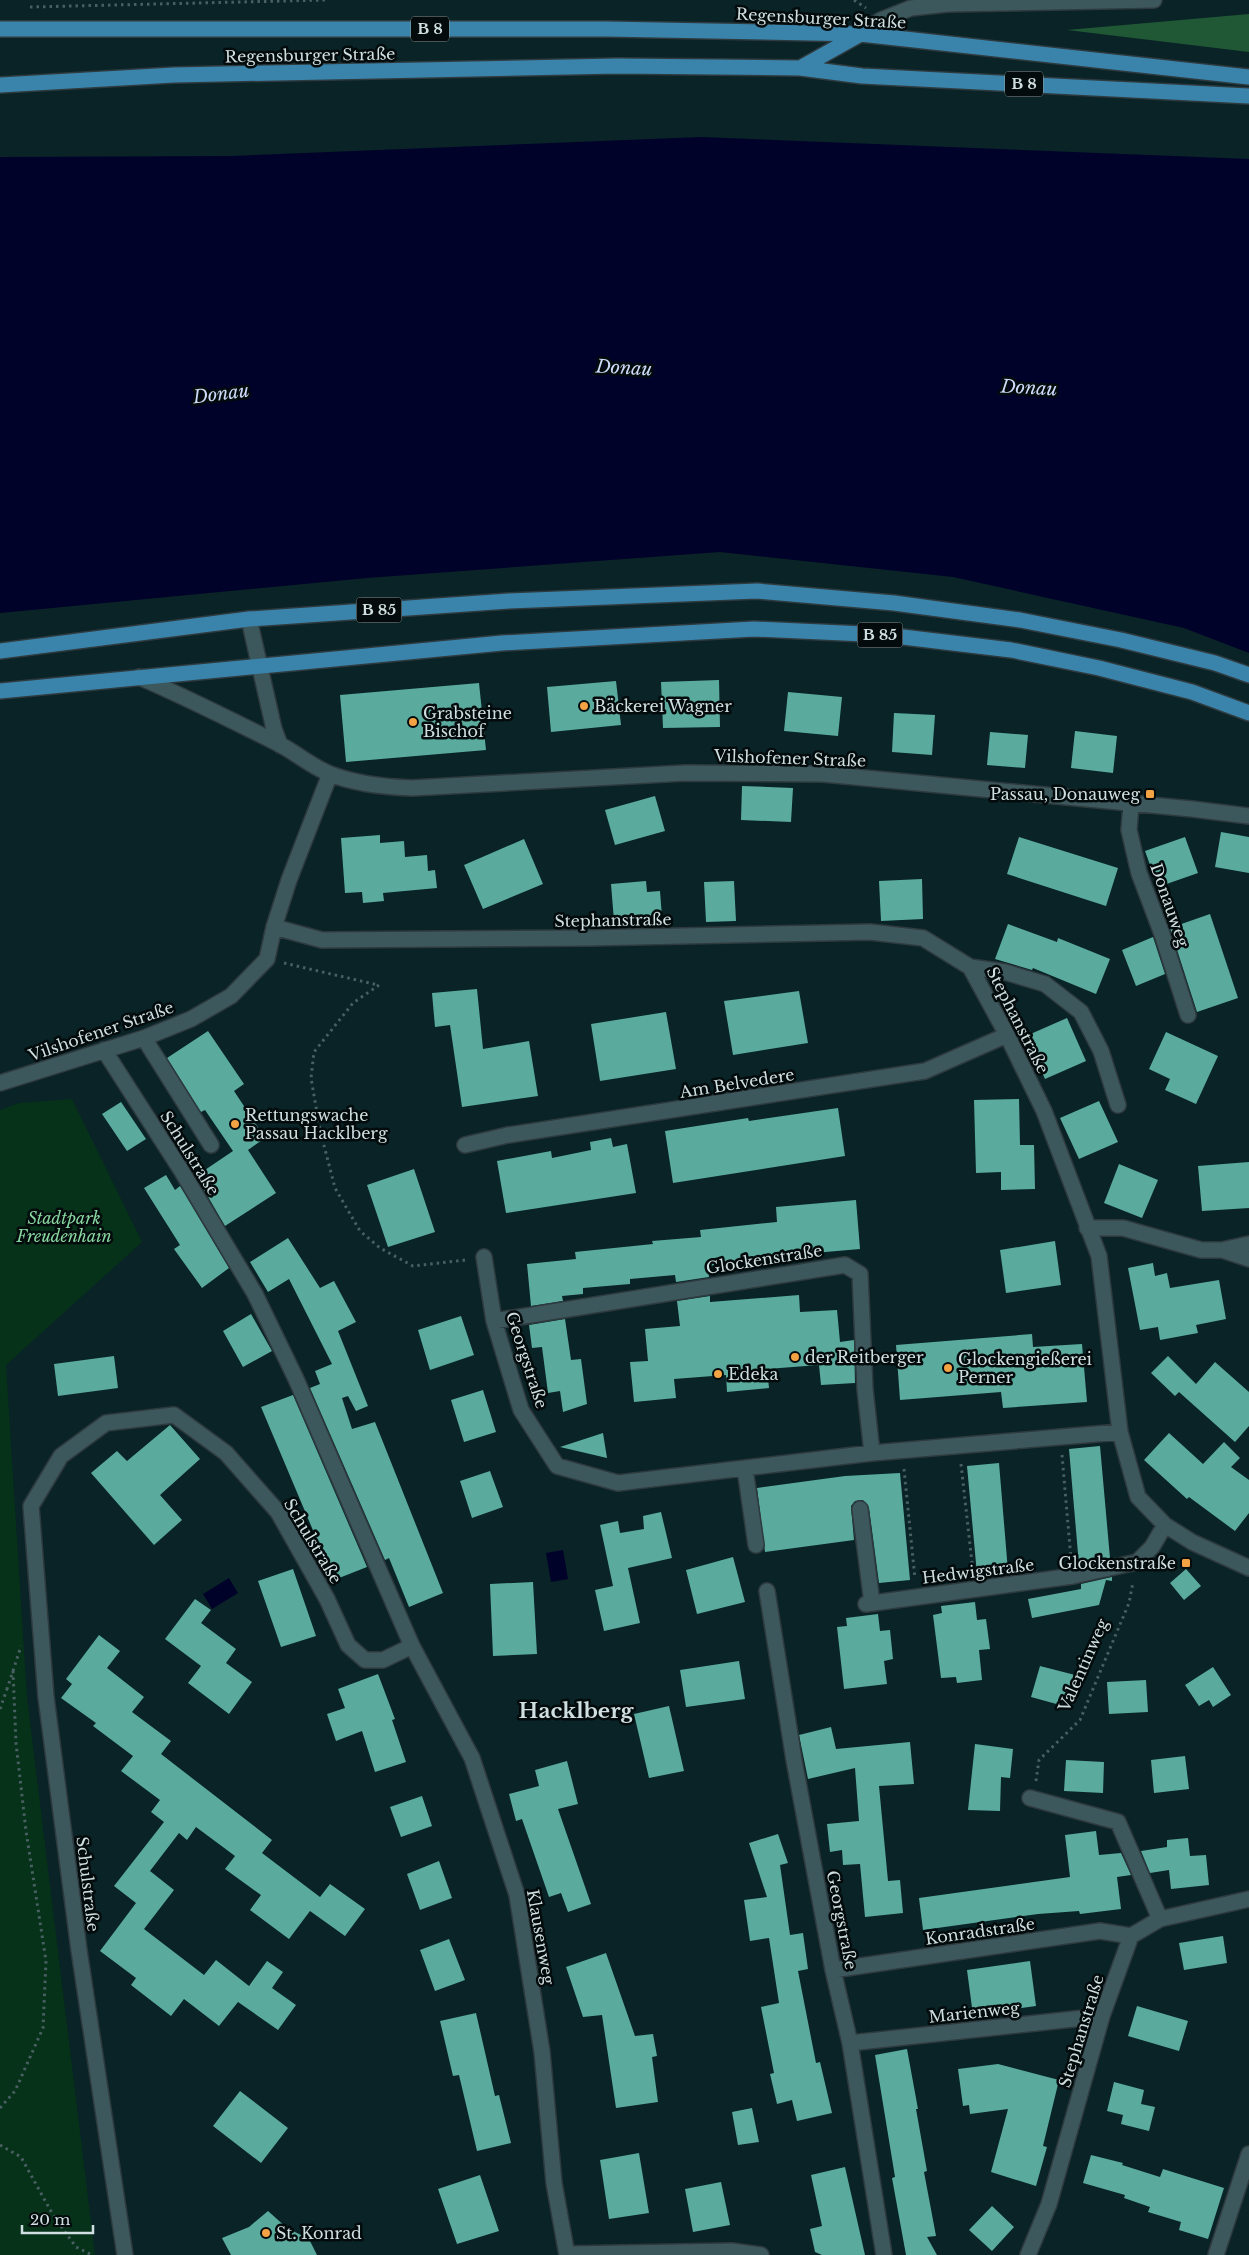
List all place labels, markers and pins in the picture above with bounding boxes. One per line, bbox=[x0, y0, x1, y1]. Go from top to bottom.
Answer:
place label: Bäckerei Wagner bbox=[594, 696, 732, 716]
marker: Bäckerei Wagner bbox=[578, 700, 590, 712]
place label: Grabsteine Bischof bbox=[423, 703, 512, 741]
marker: Grabsteine Bischof bbox=[407, 716, 419, 728]
place label: Passau, Donauweg bbox=[990, 784, 1140, 804]
marker: Passau, Donauweg bbox=[1144, 788, 1156, 800]
place label: Rettungswache Passau Hacklberg bbox=[245, 1105, 388, 1143]
marker: Rettungswache Passau Hacklberg bbox=[229, 1118, 241, 1130]
place label: der Reitberger bbox=[805, 1347, 924, 1367]
place label: Glockengießerei Perner bbox=[958, 1349, 1093, 1387]
marker: der Reitberger bbox=[789, 1351, 801, 1363]
marker: Glockengießerei Perner bbox=[942, 1362, 954, 1374]
place label: Edeka bbox=[728, 1364, 778, 1384]
marker: Edeka bbox=[712, 1368, 724, 1380]
place label: Glockenstraße bbox=[1058, 1553, 1176, 1573]
marker: Glockenstraße bbox=[1180, 1557, 1192, 1569]
place label: St. Konrad bbox=[276, 2223, 362, 2243]
marker: St. Konrad bbox=[260, 2227, 272, 2239]

